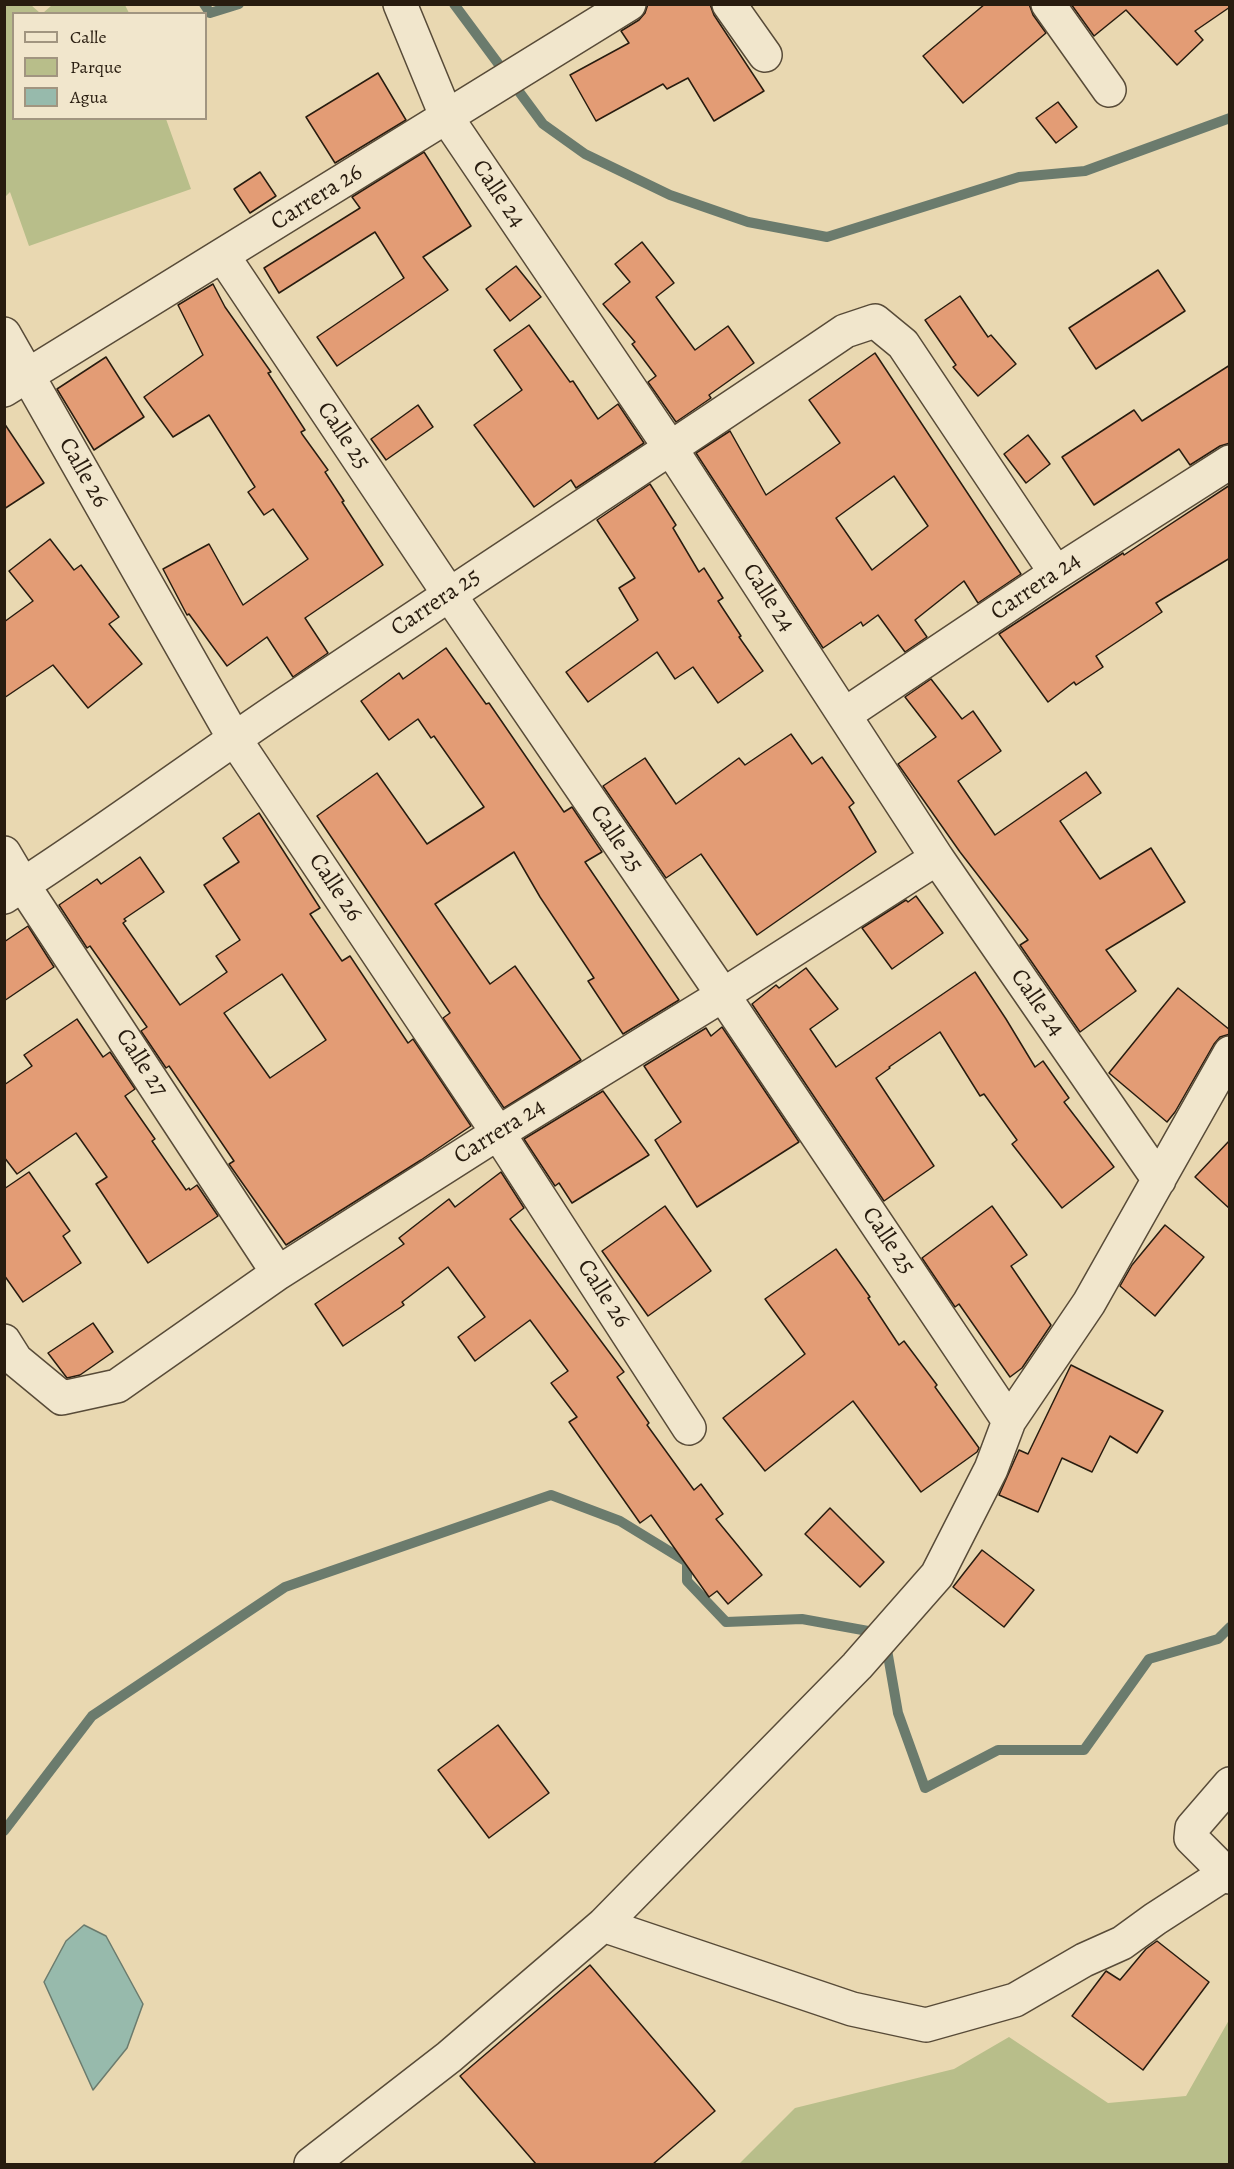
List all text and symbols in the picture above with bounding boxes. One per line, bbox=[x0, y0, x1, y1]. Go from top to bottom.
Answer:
legend bbox=[12, 12, 207, 120]
text: Calle bbox=[70, 25, 107, 49]
text: Parque bbox=[70, 55, 122, 79]
text: Agua bbox=[70, 85, 108, 109]
street label: Calle 24 bbox=[465, 155, 531, 233]
street label: Carrera 26 bbox=[266, 159, 368, 237]
street label: Calle 25 bbox=[310, 397, 376, 475]
street label: Calle 26 bbox=[52, 433, 114, 513]
street label: Carrera 24 bbox=[986, 546, 1086, 628]
street label: Calle 24 bbox=[735, 558, 801, 638]
street label: Carrera 25 bbox=[386, 563, 486, 643]
street label: Calle 25 bbox=[583, 800, 649, 878]
street label: Calle 26 bbox=[302, 848, 368, 928]
street label: Calle 24 bbox=[1003, 964, 1071, 1042]
street label: Calle 27 bbox=[109, 1024, 173, 1102]
street label: Carrera 24 bbox=[449, 1093, 551, 1171]
street label: Calle 25 bbox=[855, 1202, 921, 1280]
street label: Calle 26 bbox=[570, 1254, 636, 1334]

